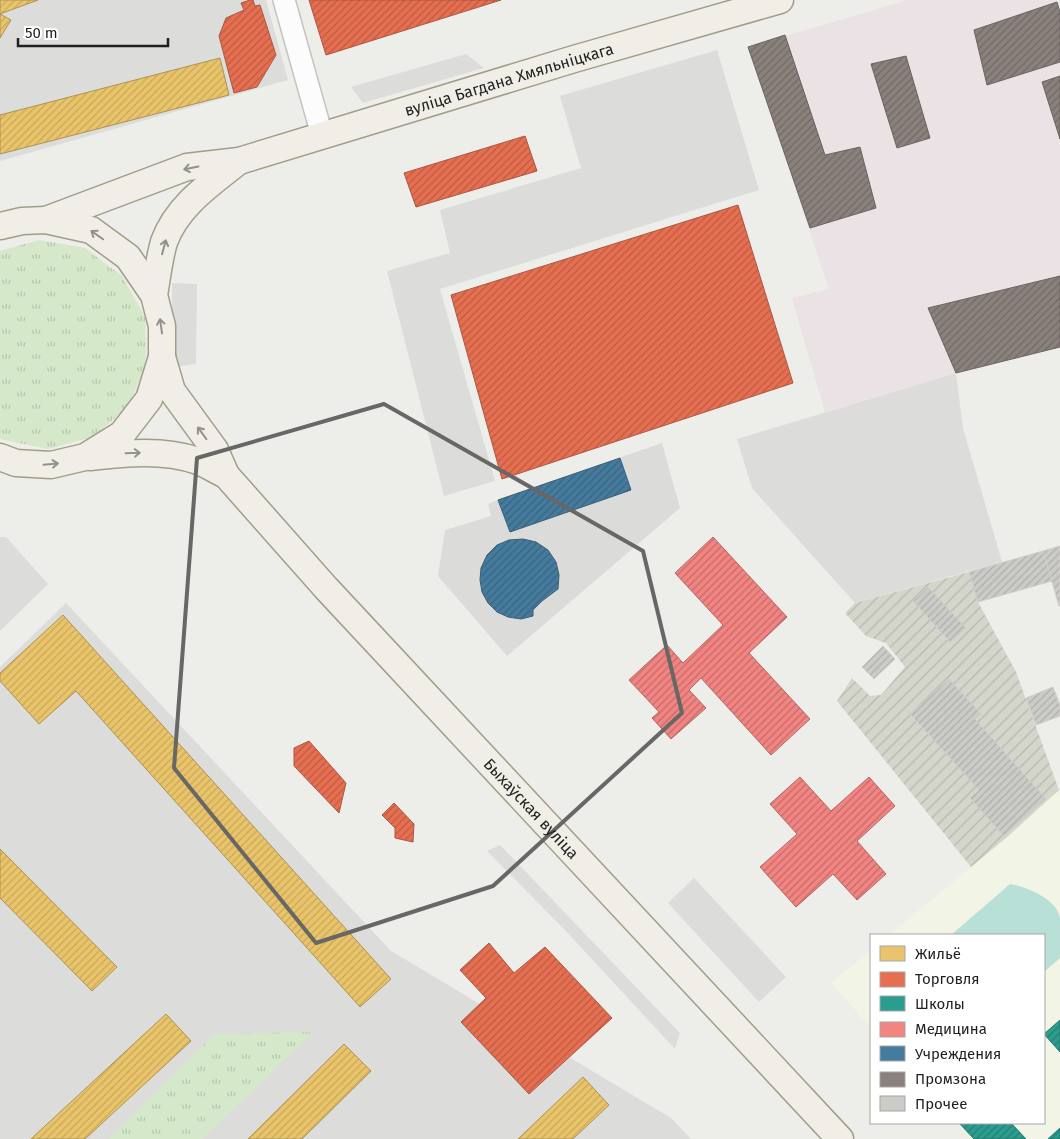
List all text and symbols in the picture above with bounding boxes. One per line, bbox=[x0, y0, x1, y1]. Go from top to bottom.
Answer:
scale bar bbox=[18, 15, 168, 47]
text: 50 m bbox=[25, 24, 58, 42]
street label: вуліца Багдана Хмяльніцкага bbox=[402, 39, 616, 120]
one-way arrow bbox=[183, 163, 199, 173]
one-way arrow bbox=[91, 230, 105, 240]
one-way arrow bbox=[159, 240, 169, 256]
one-way arrow bbox=[156, 318, 166, 334]
one-way arrow bbox=[197, 427, 208, 440]
one-way arrow bbox=[125, 448, 141, 458]
one-way arrow bbox=[42, 459, 58, 469]
street label: Быхаўская вуліца bbox=[480, 754, 583, 863]
legend bbox=[870, 934, 1045, 1124]
text: Жильё bbox=[915, 945, 961, 963]
text: Торговля bbox=[915, 970, 980, 988]
text: Школы bbox=[915, 995, 965, 1013]
text: Медицина bbox=[915, 1020, 987, 1038]
text: Учреждения bbox=[915, 1045, 1001, 1063]
text: Промзона bbox=[915, 1070, 986, 1088]
text: Прочее bbox=[915, 1095, 967, 1113]

